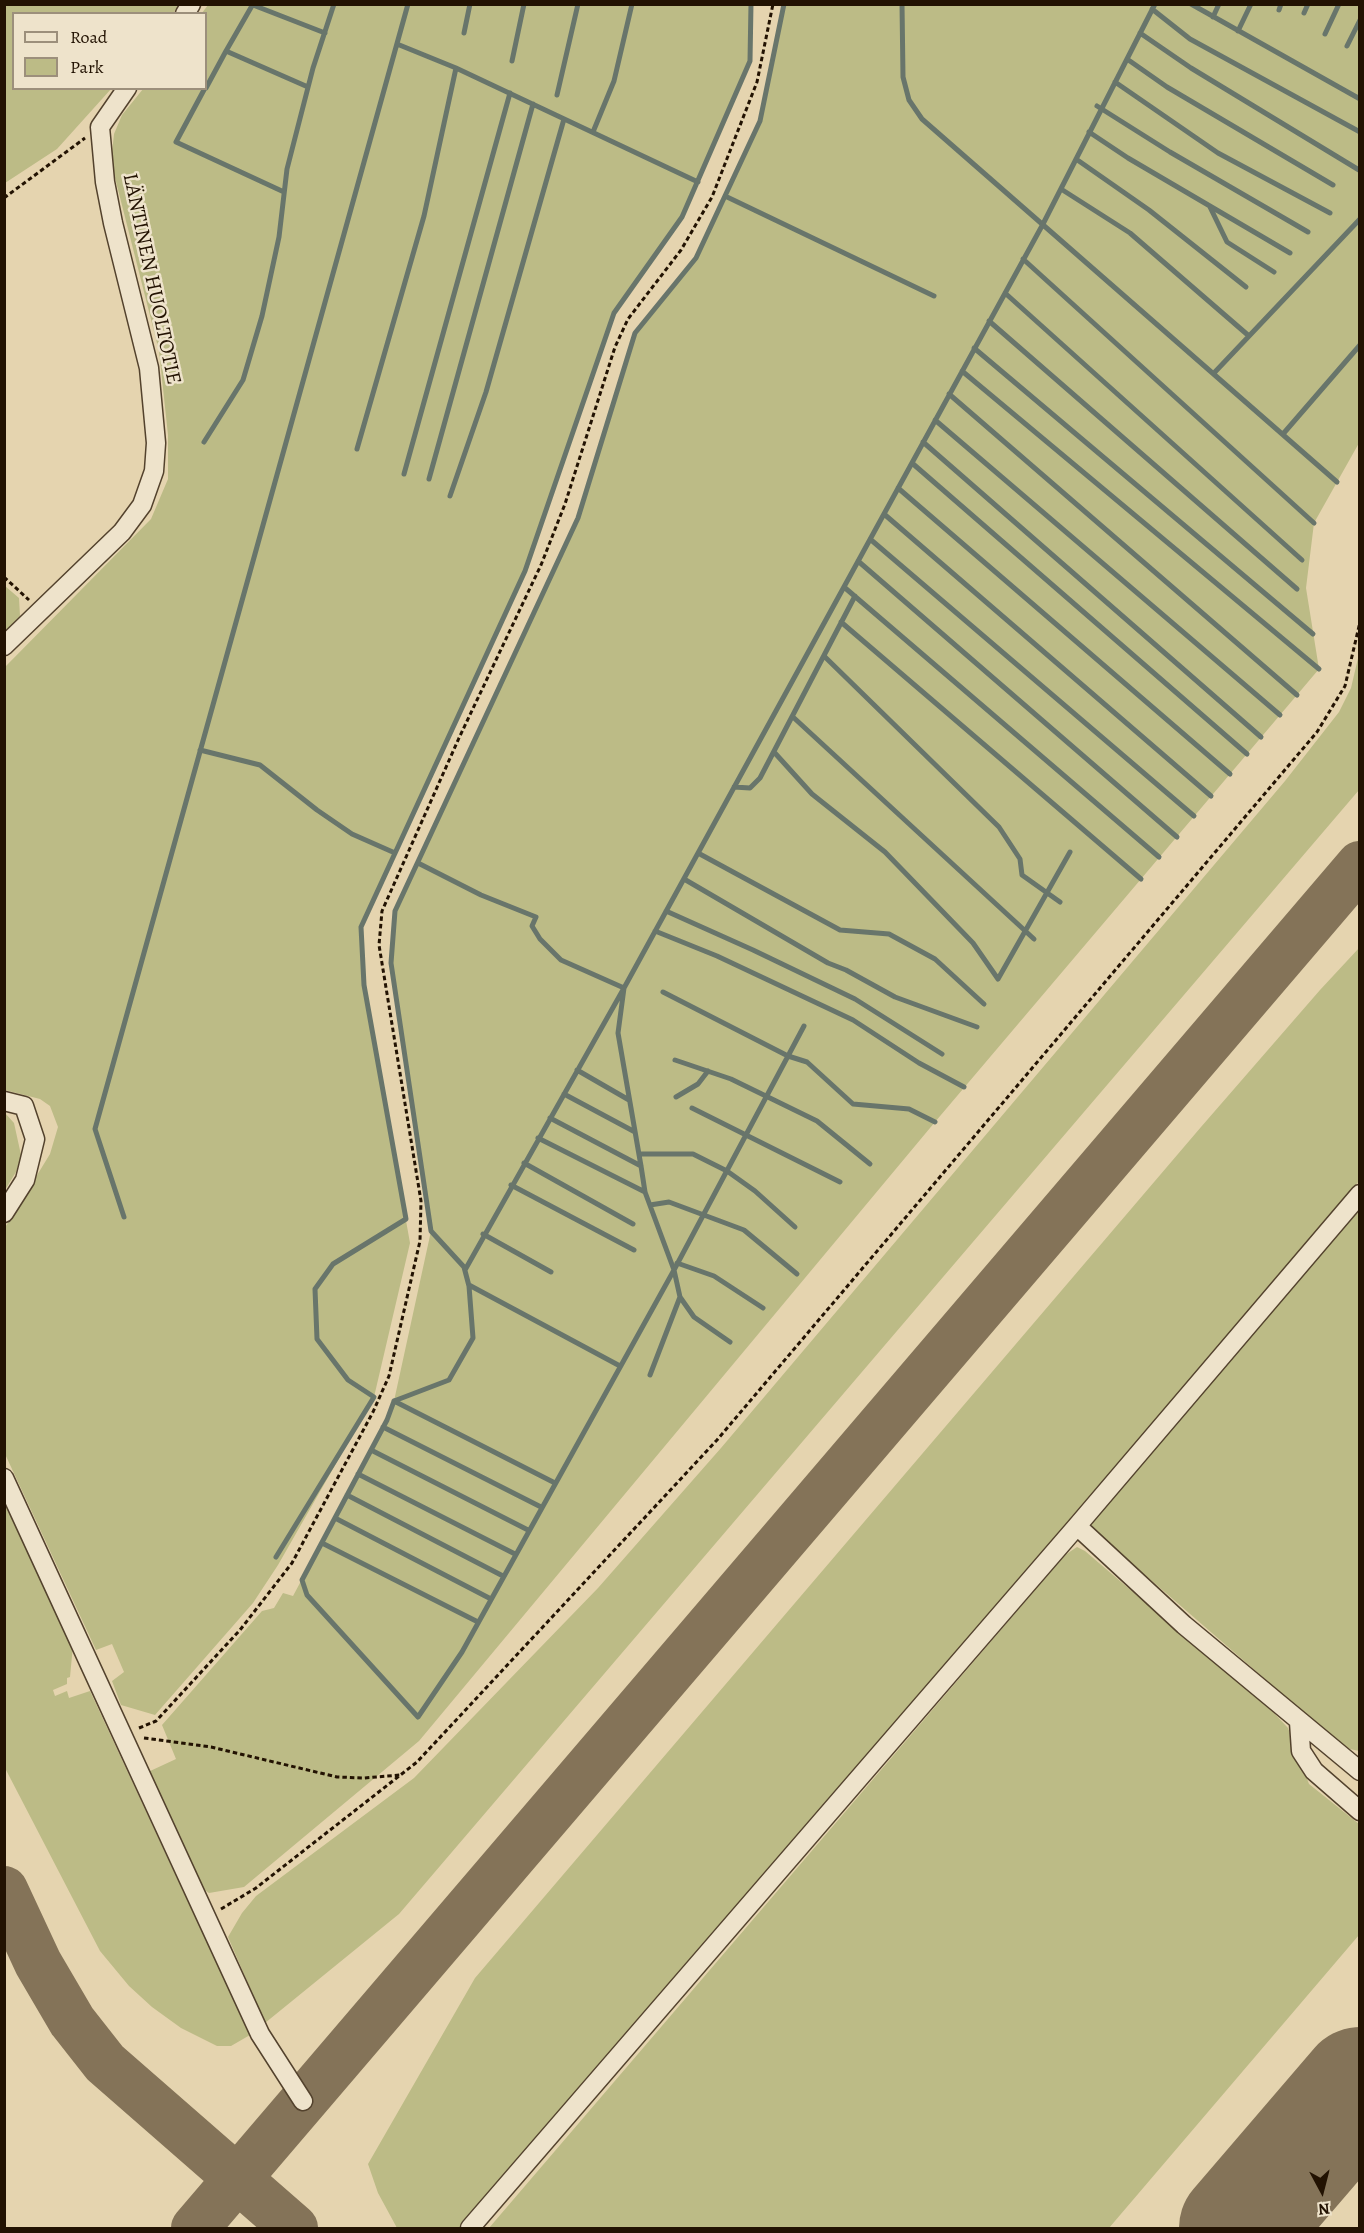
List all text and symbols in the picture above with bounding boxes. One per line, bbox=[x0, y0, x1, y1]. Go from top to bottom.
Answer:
legend bbox=[12, 12, 207, 90]
text: Road bbox=[70, 25, 107, 49]
text: Park bbox=[70, 55, 104, 79]
street label: LÄNTINEN HUOLTOTIE bbox=[116, 171, 186, 387]
north arrow bbox=[1292, 2161, 1352, 2221]
text: N bbox=[1317, 2197, 1331, 2220]

